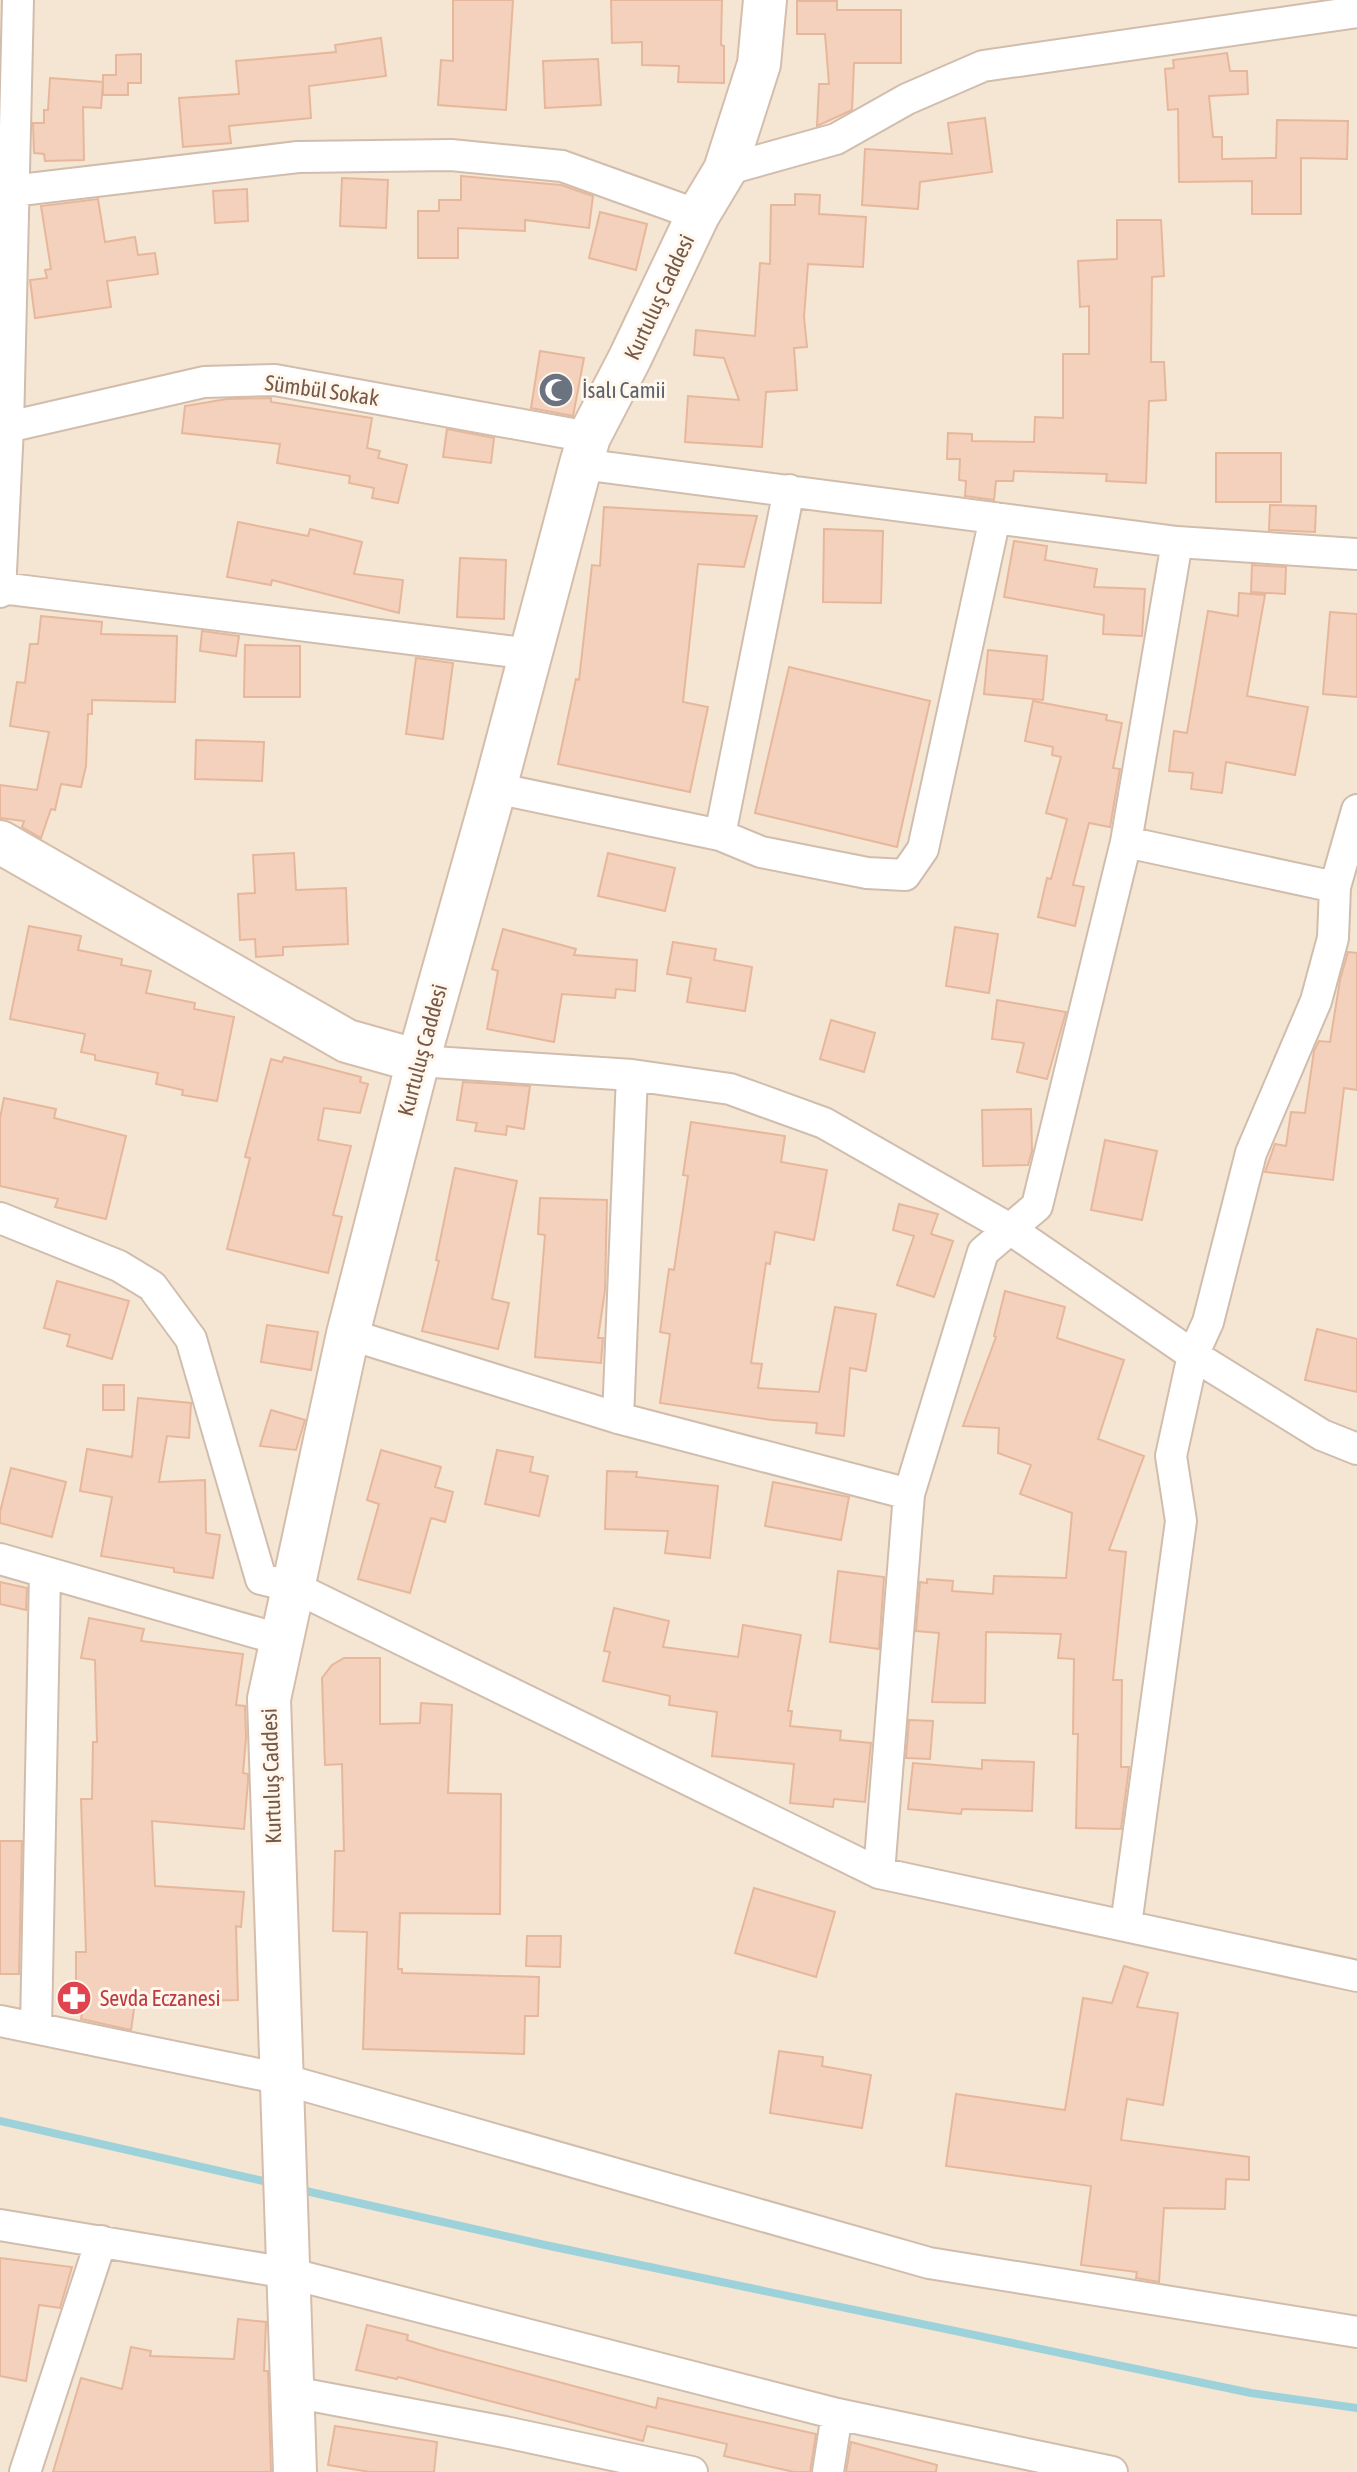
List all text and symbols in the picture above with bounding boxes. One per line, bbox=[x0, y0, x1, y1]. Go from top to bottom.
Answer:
street label: Kurtuluş Caddesi bbox=[619, 230, 699, 364]
street label: Sümbül Sokak bbox=[263, 369, 381, 411]
mosque icon: İsalı Camii bbox=[537, 371, 575, 409]
place label: İsalı Camii bbox=[582, 377, 666, 403]
street label: Kurtuluş Caddesi bbox=[392, 981, 452, 1119]
street label: Kurtuluş Caddesi bbox=[256, 1708, 286, 1844]
pharmacy icon: Sevda Eczanesi bbox=[55, 1979, 93, 2017]
place label: Sevda Eczanesi bbox=[100, 1985, 221, 2011]

